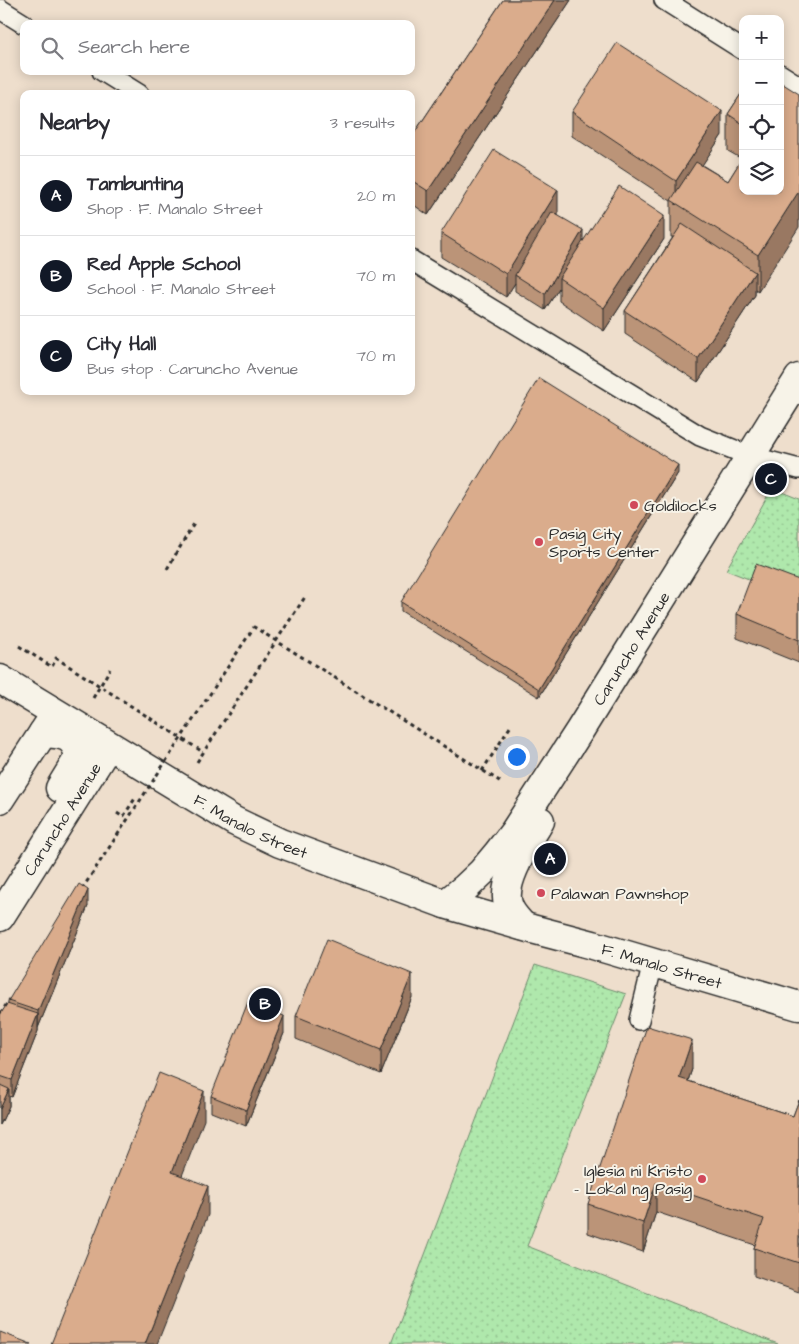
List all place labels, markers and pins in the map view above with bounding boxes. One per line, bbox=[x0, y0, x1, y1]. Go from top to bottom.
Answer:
pin: C bbox=[755, 460, 787, 498]
place label: Goldilocks bbox=[644, 495, 717, 517]
marker: Goldilocks bbox=[628, 499, 640, 511]
place label: Pasig City Sports Center bbox=[549, 523, 659, 563]
marker: Pasig City Sports Center bbox=[533, 536, 545, 548]
pin: A bbox=[534, 840, 566, 878]
place label: Palawan Pawnshop bbox=[551, 883, 689, 905]
marker: Palawan Pawnshop bbox=[535, 887, 547, 899]
pin: B bbox=[249, 985, 281, 1023]
place label: Iglesia ni Kristo - Lokal ng Pasig bbox=[574, 1160, 692, 1201]
marker: Iglesia ni Kristo - Lokal ng Pasig bbox=[696, 1173, 708, 1185]

